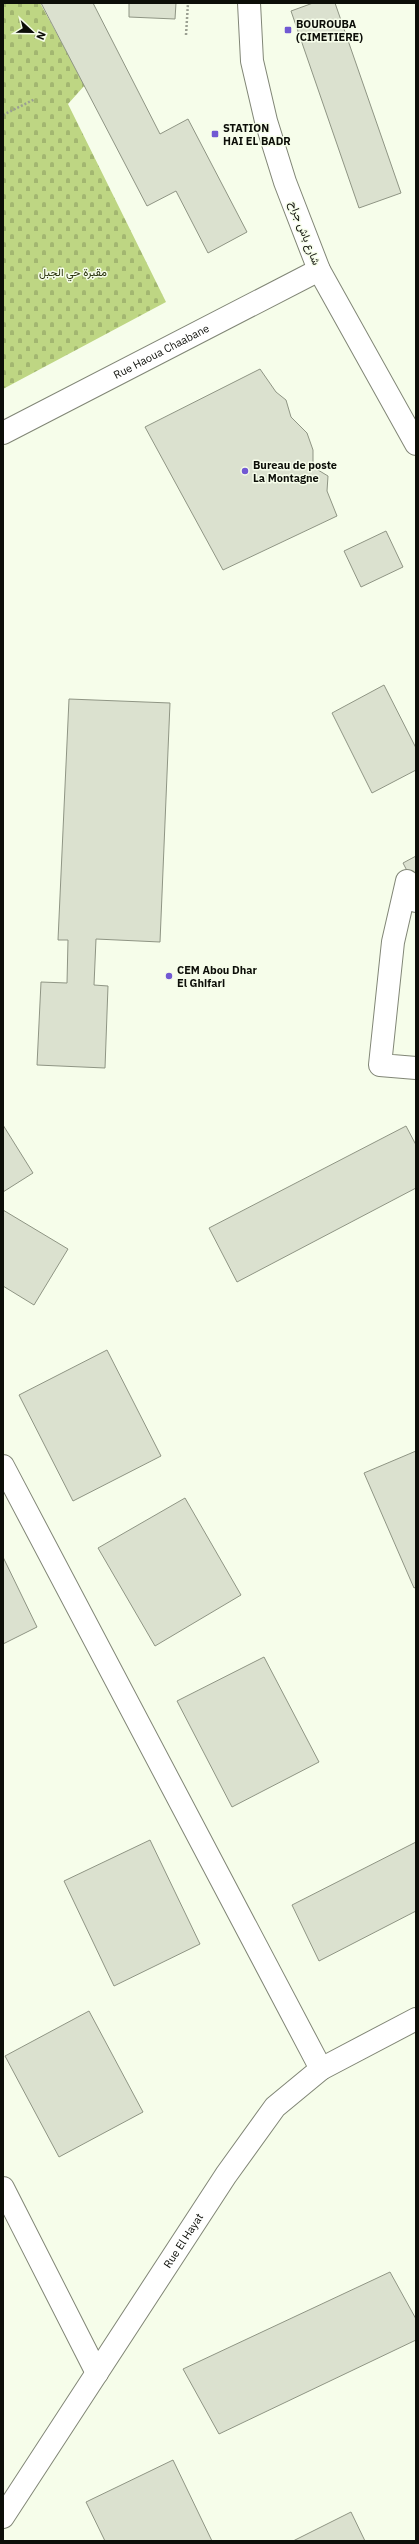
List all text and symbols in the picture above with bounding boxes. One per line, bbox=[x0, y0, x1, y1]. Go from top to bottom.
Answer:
north arrow bbox=[12, 12, 52, 52]
place label: BOUROUBA (CIMETIERE) bbox=[296, 17, 363, 44]
marker: BOUROUBA (CIMETIERE) bbox=[283, 25, 293, 35]
text: N bbox=[33, 29, 49, 42]
place label: STATION HAI EL BADR bbox=[223, 121, 291, 148]
marker: STATION HAI EL BADR bbox=[210, 129, 220, 139]
street label: شارع باش جراح bbox=[285, 199, 324, 268]
park label: مقبرة حي الجبل bbox=[39, 265, 107, 282]
street label: Rue Haoua Chaabane bbox=[111, 321, 211, 382]
place label: Bureau de poste La Montagne bbox=[253, 458, 337, 485]
marker: Bureau de poste La Montagne bbox=[240, 466, 250, 476]
place label: CEM Abou Dhar El Ghifari bbox=[177, 963, 258, 990]
marker: CEM Abou Dhar El Ghifari bbox=[164, 971, 174, 981]
street label: Rue El Hayat bbox=[160, 2210, 206, 2271]

